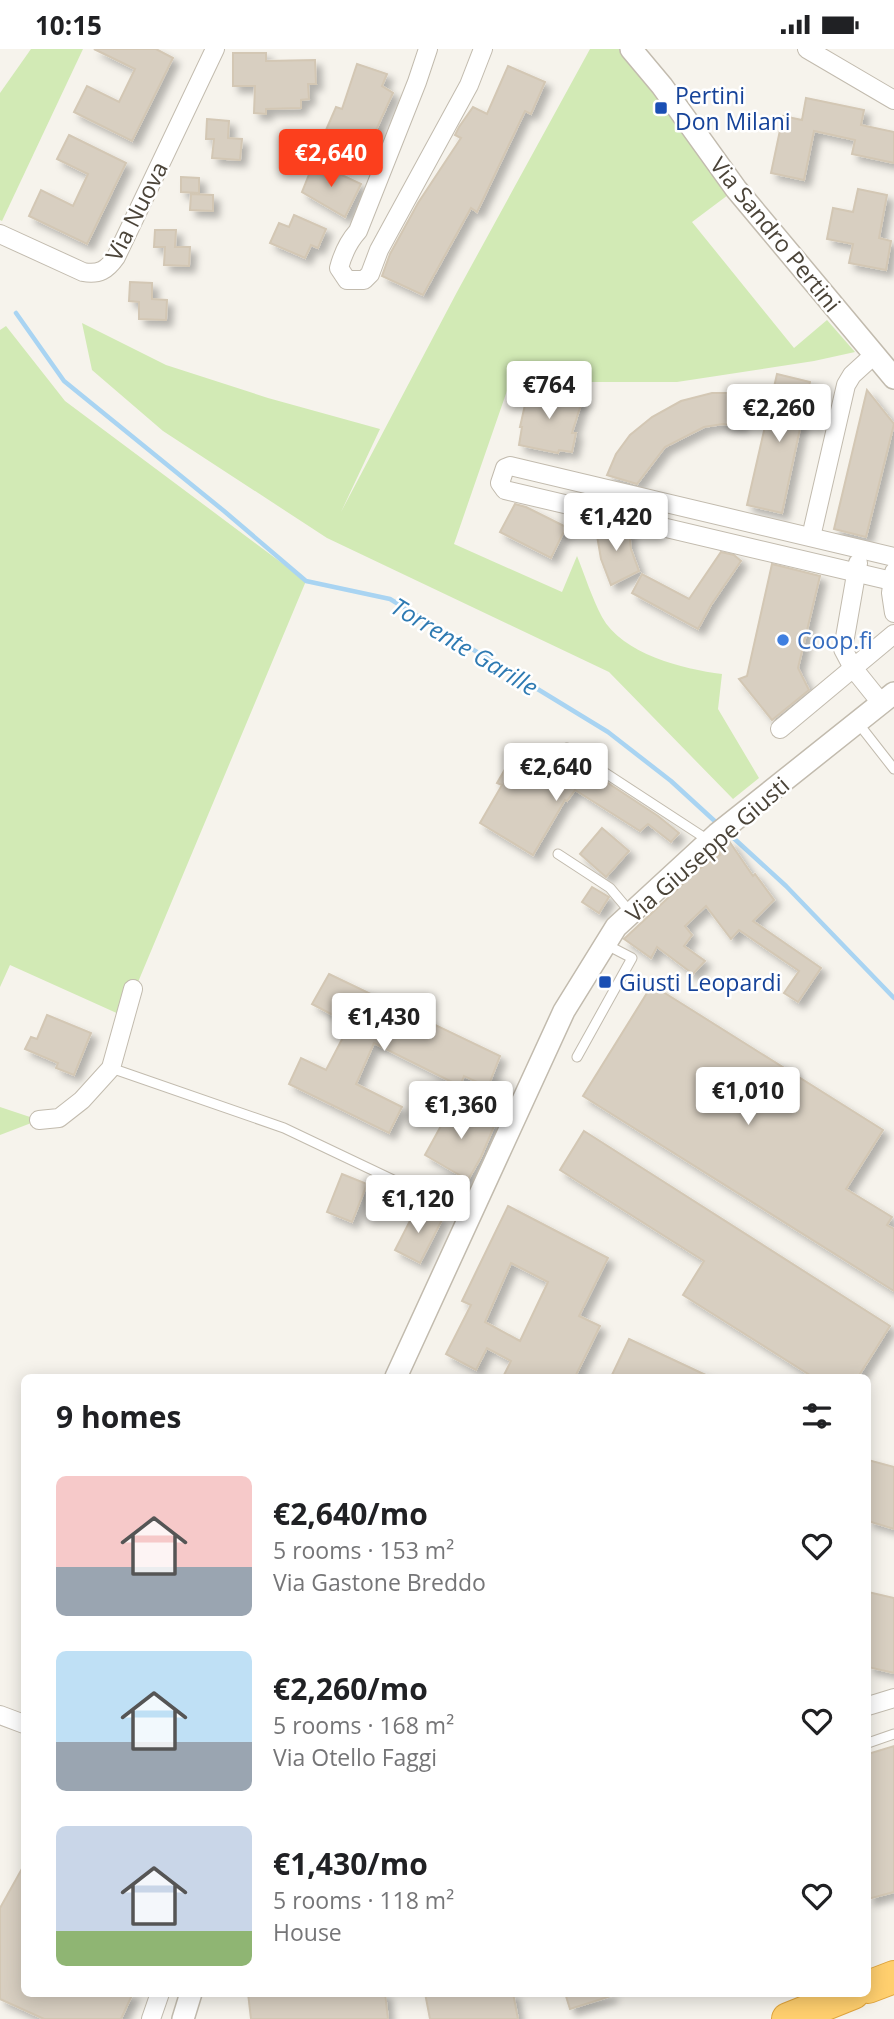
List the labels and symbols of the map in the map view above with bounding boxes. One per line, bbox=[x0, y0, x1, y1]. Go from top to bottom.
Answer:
place label: Pertini Don Milani bbox=[675, 79, 791, 137]
marker: Pertini Don Milani bbox=[653, 100, 669, 116]
pin: €2,640 bbox=[274, 129, 388, 189]
street label: Via Sandro Pertini bbox=[703, 150, 849, 318]
street label: Via Nuova bbox=[97, 156, 175, 266]
pin: €764 bbox=[508, 361, 590, 421]
pin: €2,260 bbox=[722, 385, 836, 444]
pin: €1,420 bbox=[559, 493, 673, 553]
water label: Torrente Garille bbox=[385, 589, 545, 703]
place label: Coop.fi bbox=[797, 624, 873, 656]
marker: Coop.fi bbox=[775, 632, 791, 648]
pin: €2,640 bbox=[499, 743, 613, 803]
street label: Via Giuseppe Giusti bbox=[618, 769, 796, 929]
place label: Giusti Leopardi bbox=[619, 966, 781, 998]
marker: Giusti Leopardi bbox=[597, 974, 613, 990]
pin: €1,430 bbox=[327, 993, 441, 1053]
pin: €1,010 bbox=[691, 1067, 805, 1127]
pin: €1,360 bbox=[404, 1081, 518, 1141]
pin: €1,120 bbox=[361, 1175, 475, 1235]

